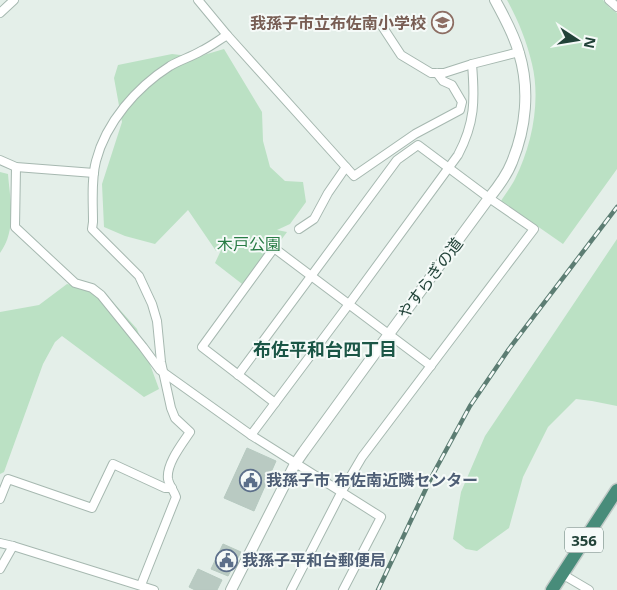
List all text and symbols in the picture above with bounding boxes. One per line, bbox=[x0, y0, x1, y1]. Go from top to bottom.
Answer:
school or university icon: 我孫子市立布佐南小学校 bbox=[430, 11, 454, 35]
place label: 我孫子市立布佐南小学校 bbox=[250, 12, 426, 34]
north arrow bbox=[552, 15, 602, 65]
text: N bbox=[580, 35, 601, 50]
park label: 木戸公園 bbox=[217, 233, 281, 255]
street label: やすらぎの道 bbox=[392, 233, 468, 323]
district label: 布佐平和台四丁目 bbox=[253, 337, 397, 361]
public building icon: 我孫子市 布佐南近隣センター bbox=[238, 468, 262, 492]
place label: 我孫子市 布佐南近隣センター bbox=[266, 469, 478, 491]
road number: 356 bbox=[565, 528, 603, 552]
public building icon: 我孫子平和台郵便局 bbox=[214, 548, 238, 572]
place label: 我孫子平和台郵便局 bbox=[242, 549, 386, 571]

